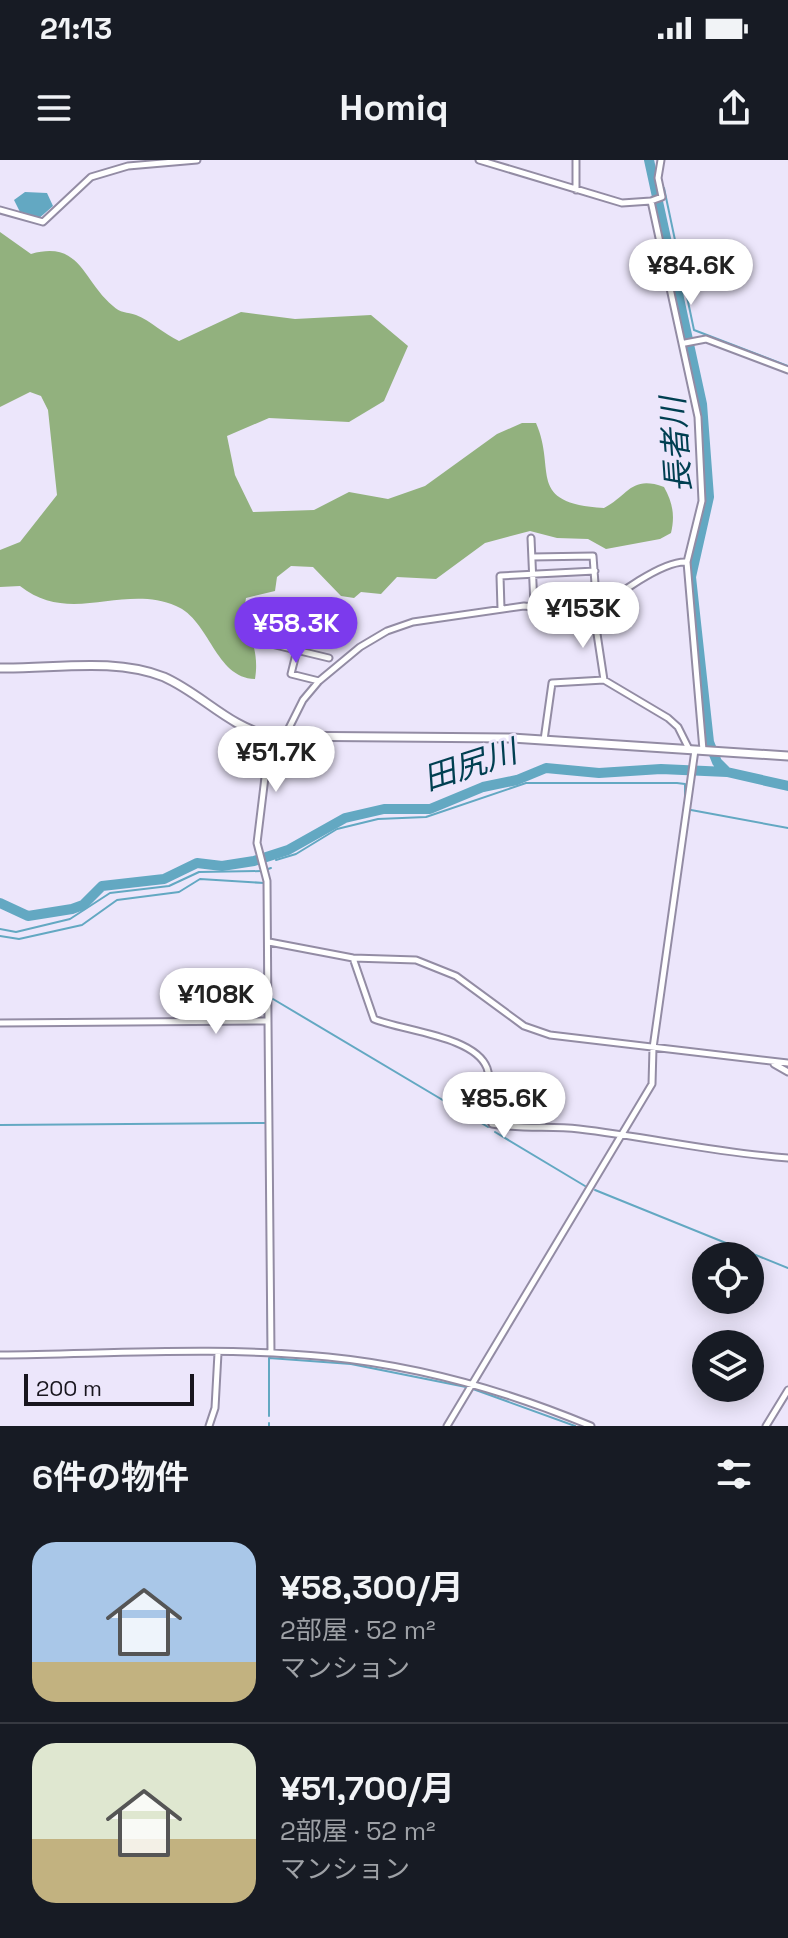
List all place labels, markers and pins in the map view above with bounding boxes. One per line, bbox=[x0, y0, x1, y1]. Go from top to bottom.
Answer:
pin: ¥84.6K bbox=[626, 239, 756, 307]
pin: ¥153K bbox=[527, 582, 639, 650]
pin: ¥58.3K bbox=[231, 597, 361, 665]
pin: ¥51.7K bbox=[211, 726, 341, 794]
pin: ¥108K bbox=[160, 968, 272, 1036]
pin: ¥85.6K bbox=[439, 1072, 569, 1140]

